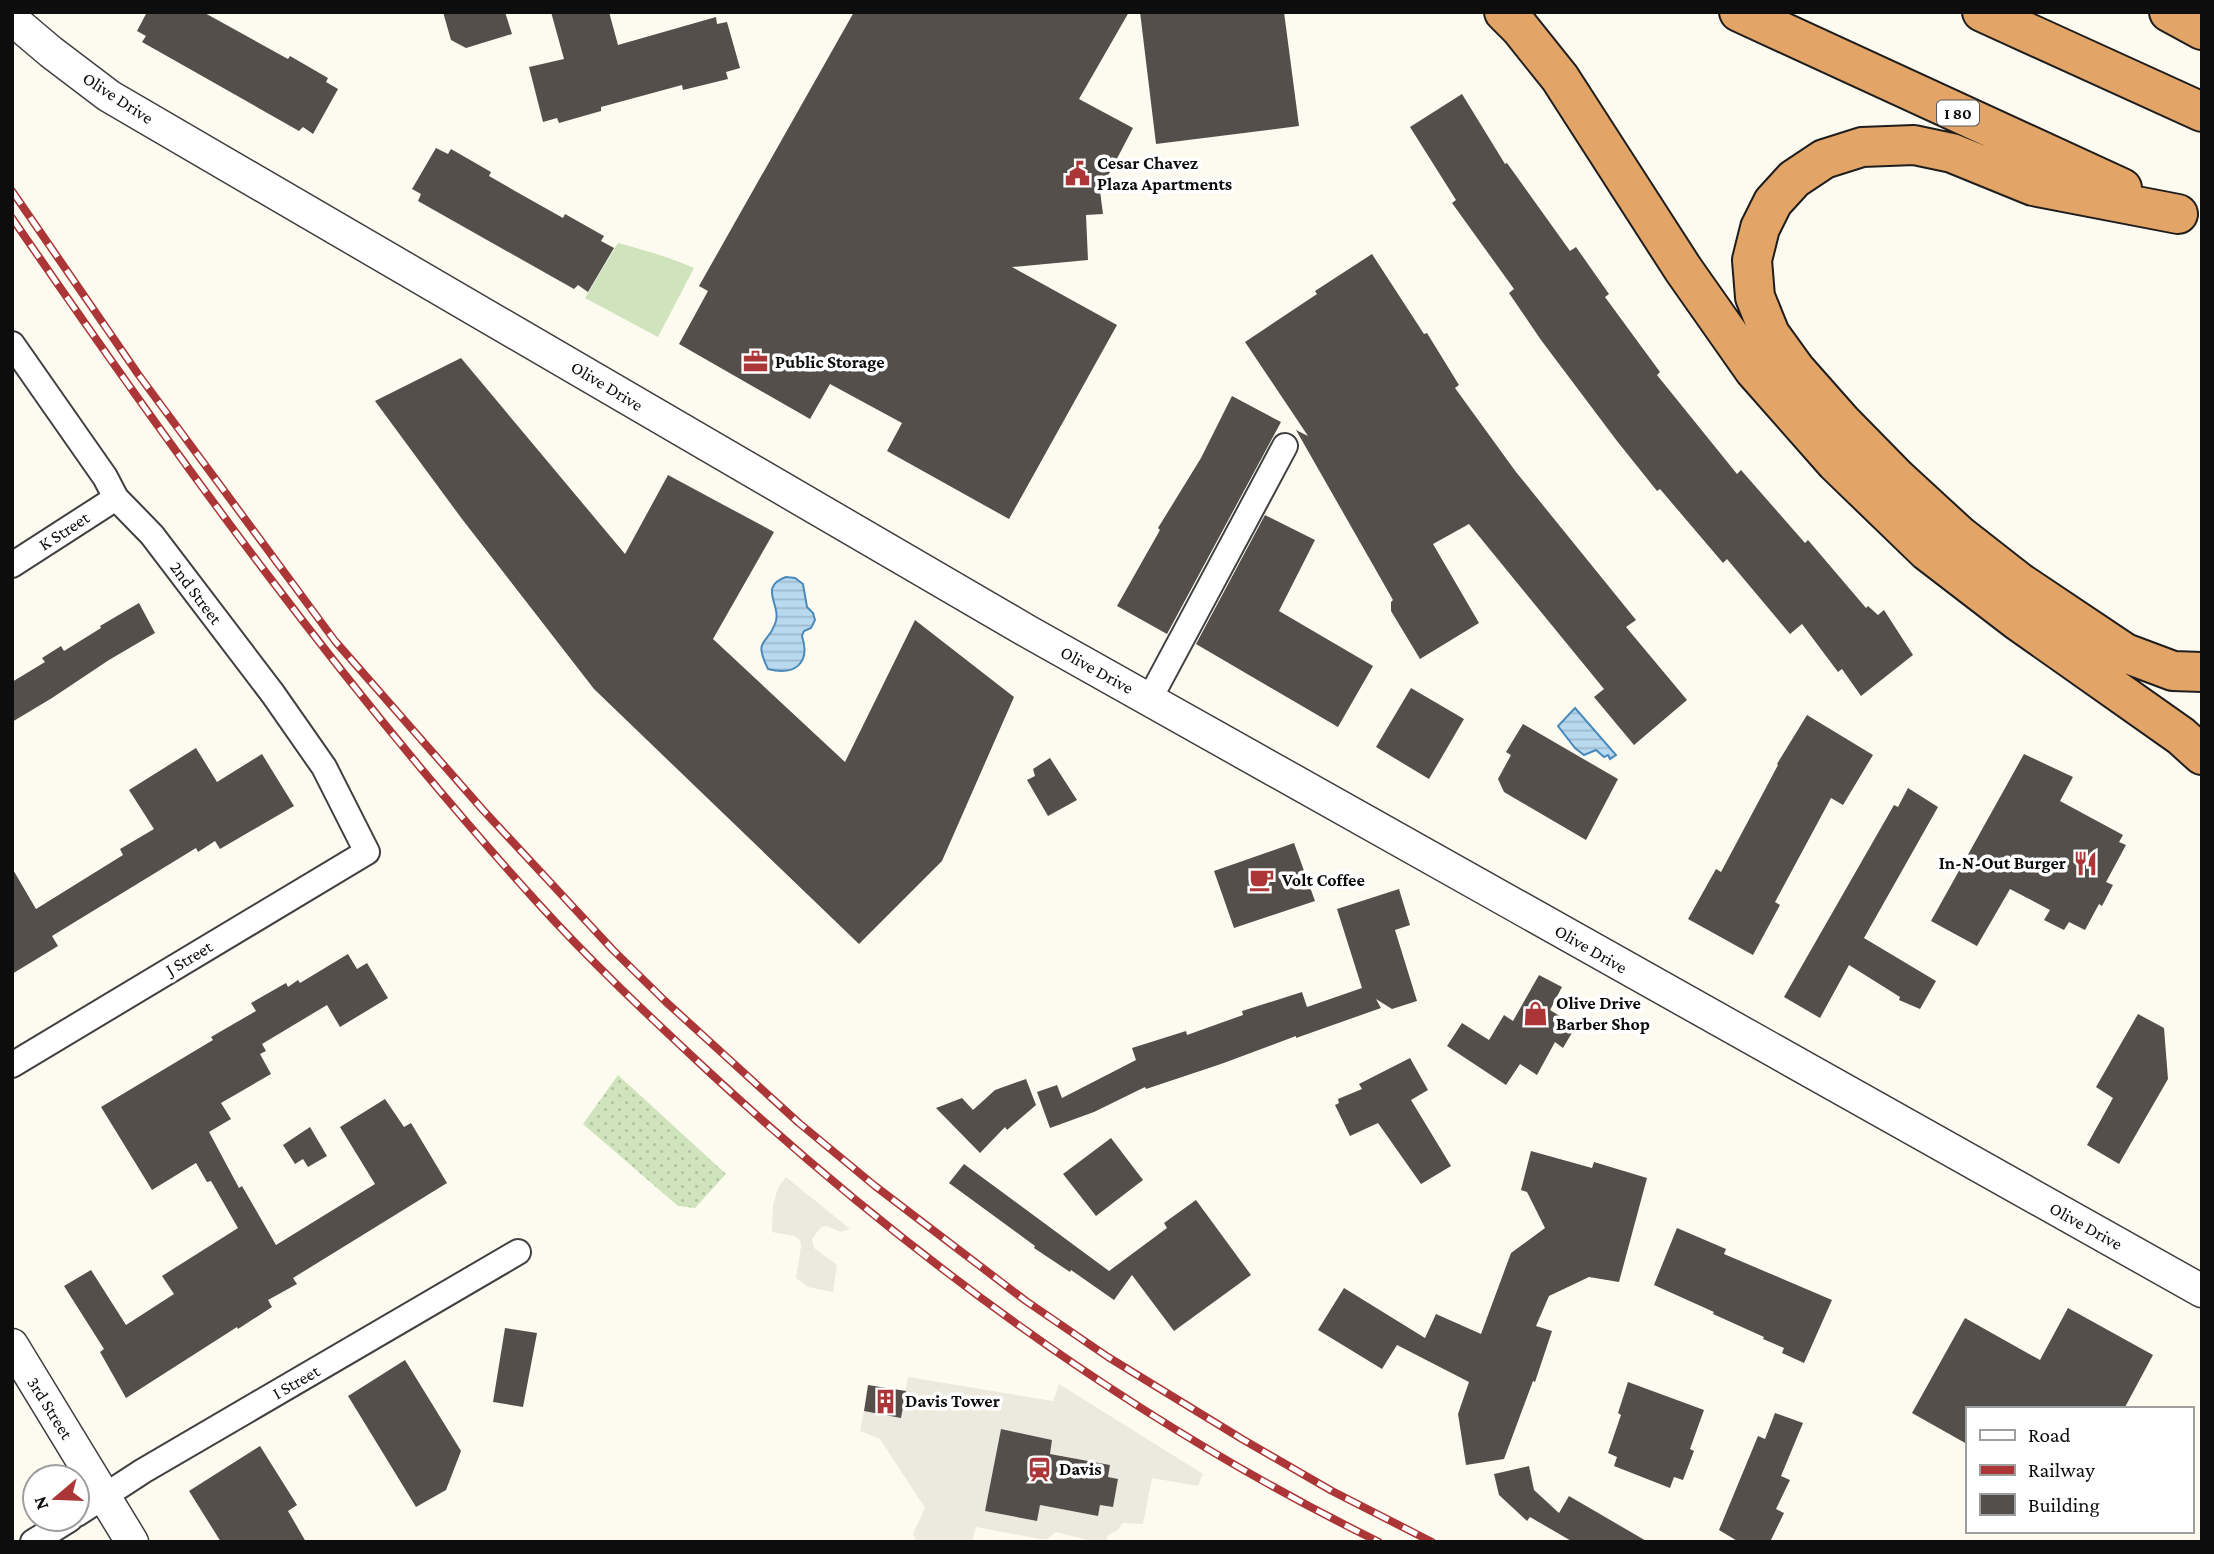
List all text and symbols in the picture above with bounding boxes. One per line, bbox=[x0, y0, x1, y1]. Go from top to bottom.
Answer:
street label: Olive Drive bbox=[79, 68, 157, 128]
road number: I 80 bbox=[1937, 100, 1979, 125]
place label: Cesar Chavez Plaza Apartments bbox=[1097, 153, 1232, 194]
public building icon: Cesar Chavez Plaza Apartments bbox=[1063, 159, 1091, 187]
office icon: Public Storage bbox=[741, 348, 769, 376]
place label: Public Storage bbox=[775, 352, 885, 372]
street label: Olive Drive bbox=[568, 357, 647, 415]
street label: K Street bbox=[35, 507, 94, 555]
street label: 2nd Street bbox=[166, 558, 227, 629]
street label: Olive Drive bbox=[1057, 642, 1137, 698]
restaurant icon: In-N-Out Burger bbox=[2072, 849, 2100, 877]
place label: In-N-Out Burger bbox=[1939, 853, 2066, 873]
cafe icon: Volt Coffee bbox=[1248, 866, 1276, 894]
place label: Volt Coffee bbox=[1281, 870, 1365, 890]
street label: Olive Drive bbox=[1551, 920, 1631, 978]
street label: J Street bbox=[160, 936, 217, 981]
place label: Olive Drive Barber Shop bbox=[1556, 993, 1650, 1034]
shop icon: Olive Drive Barber Shop bbox=[1522, 999, 1550, 1027]
street label: Olive Drive bbox=[2046, 1198, 2126, 1254]
street label: I Street bbox=[269, 1360, 324, 1403]
street label: 3rd Street bbox=[23, 1373, 77, 1444]
building icon: Davis Tower bbox=[871, 1387, 899, 1415]
place label: Davis Tower bbox=[905, 1391, 1000, 1411]
legend bbox=[1966, 1407, 2193, 1533]
text: Road bbox=[2028, 1423, 2071, 1447]
station icon: Davis bbox=[1025, 1455, 1053, 1483]
text: Railway bbox=[2028, 1458, 2095, 1482]
place label: Davis bbox=[1059, 1459, 1102, 1479]
north arrow bbox=[21, 1463, 91, 1533]
text: Building bbox=[2028, 1493, 2100, 1517]
text: N bbox=[28, 1494, 52, 1513]

